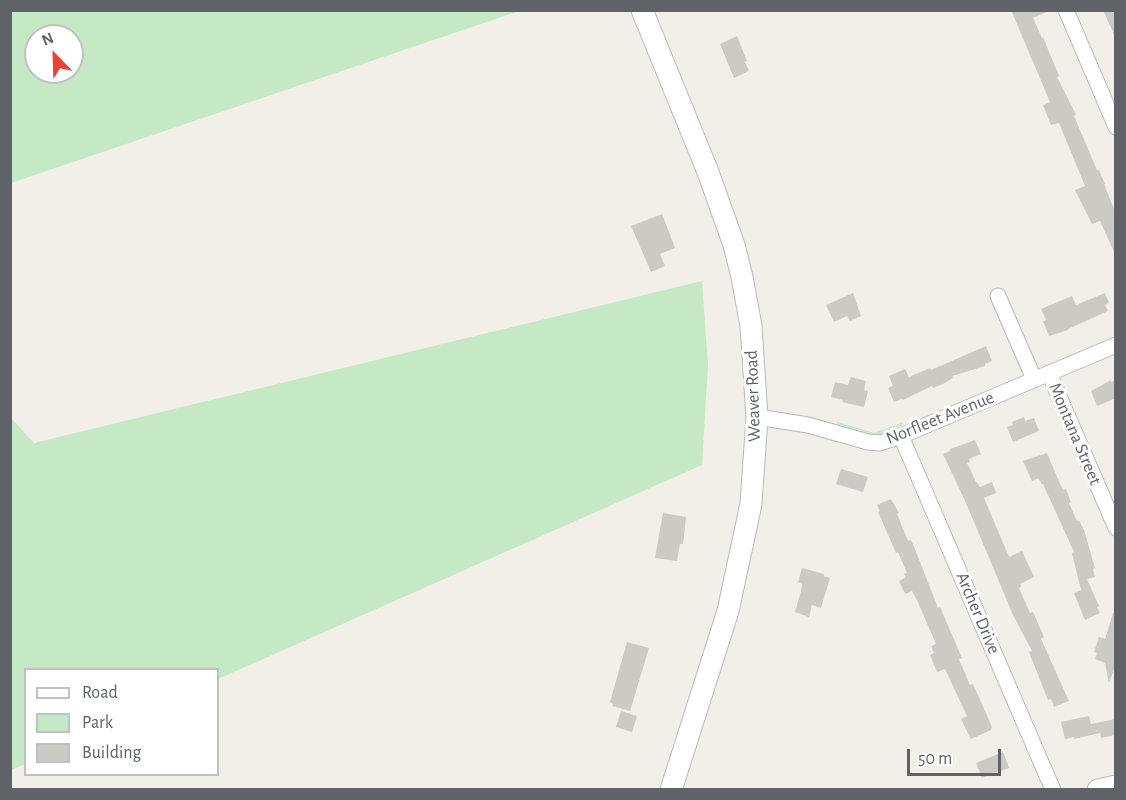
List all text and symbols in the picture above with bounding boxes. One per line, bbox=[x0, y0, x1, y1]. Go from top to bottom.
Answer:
north arrow bbox=[24, 24, 84, 84]
text: N bbox=[40, 30, 56, 49]
street label: Weaver Road bbox=[741, 350, 765, 442]
street label: Montana Street bbox=[1044, 380, 1106, 488]
street label: Norfleet Avenue bbox=[883, 387, 997, 449]
street label: Archer Drive bbox=[951, 569, 1005, 657]
legend bbox=[24, 668, 219, 776]
text: Road bbox=[82, 684, 118, 702]
text: Park bbox=[82, 714, 113, 732]
scale bar bbox=[910, 737, 1004, 775]
text: Building bbox=[82, 744, 141, 762]
text: 50 m bbox=[918, 750, 952, 768]

